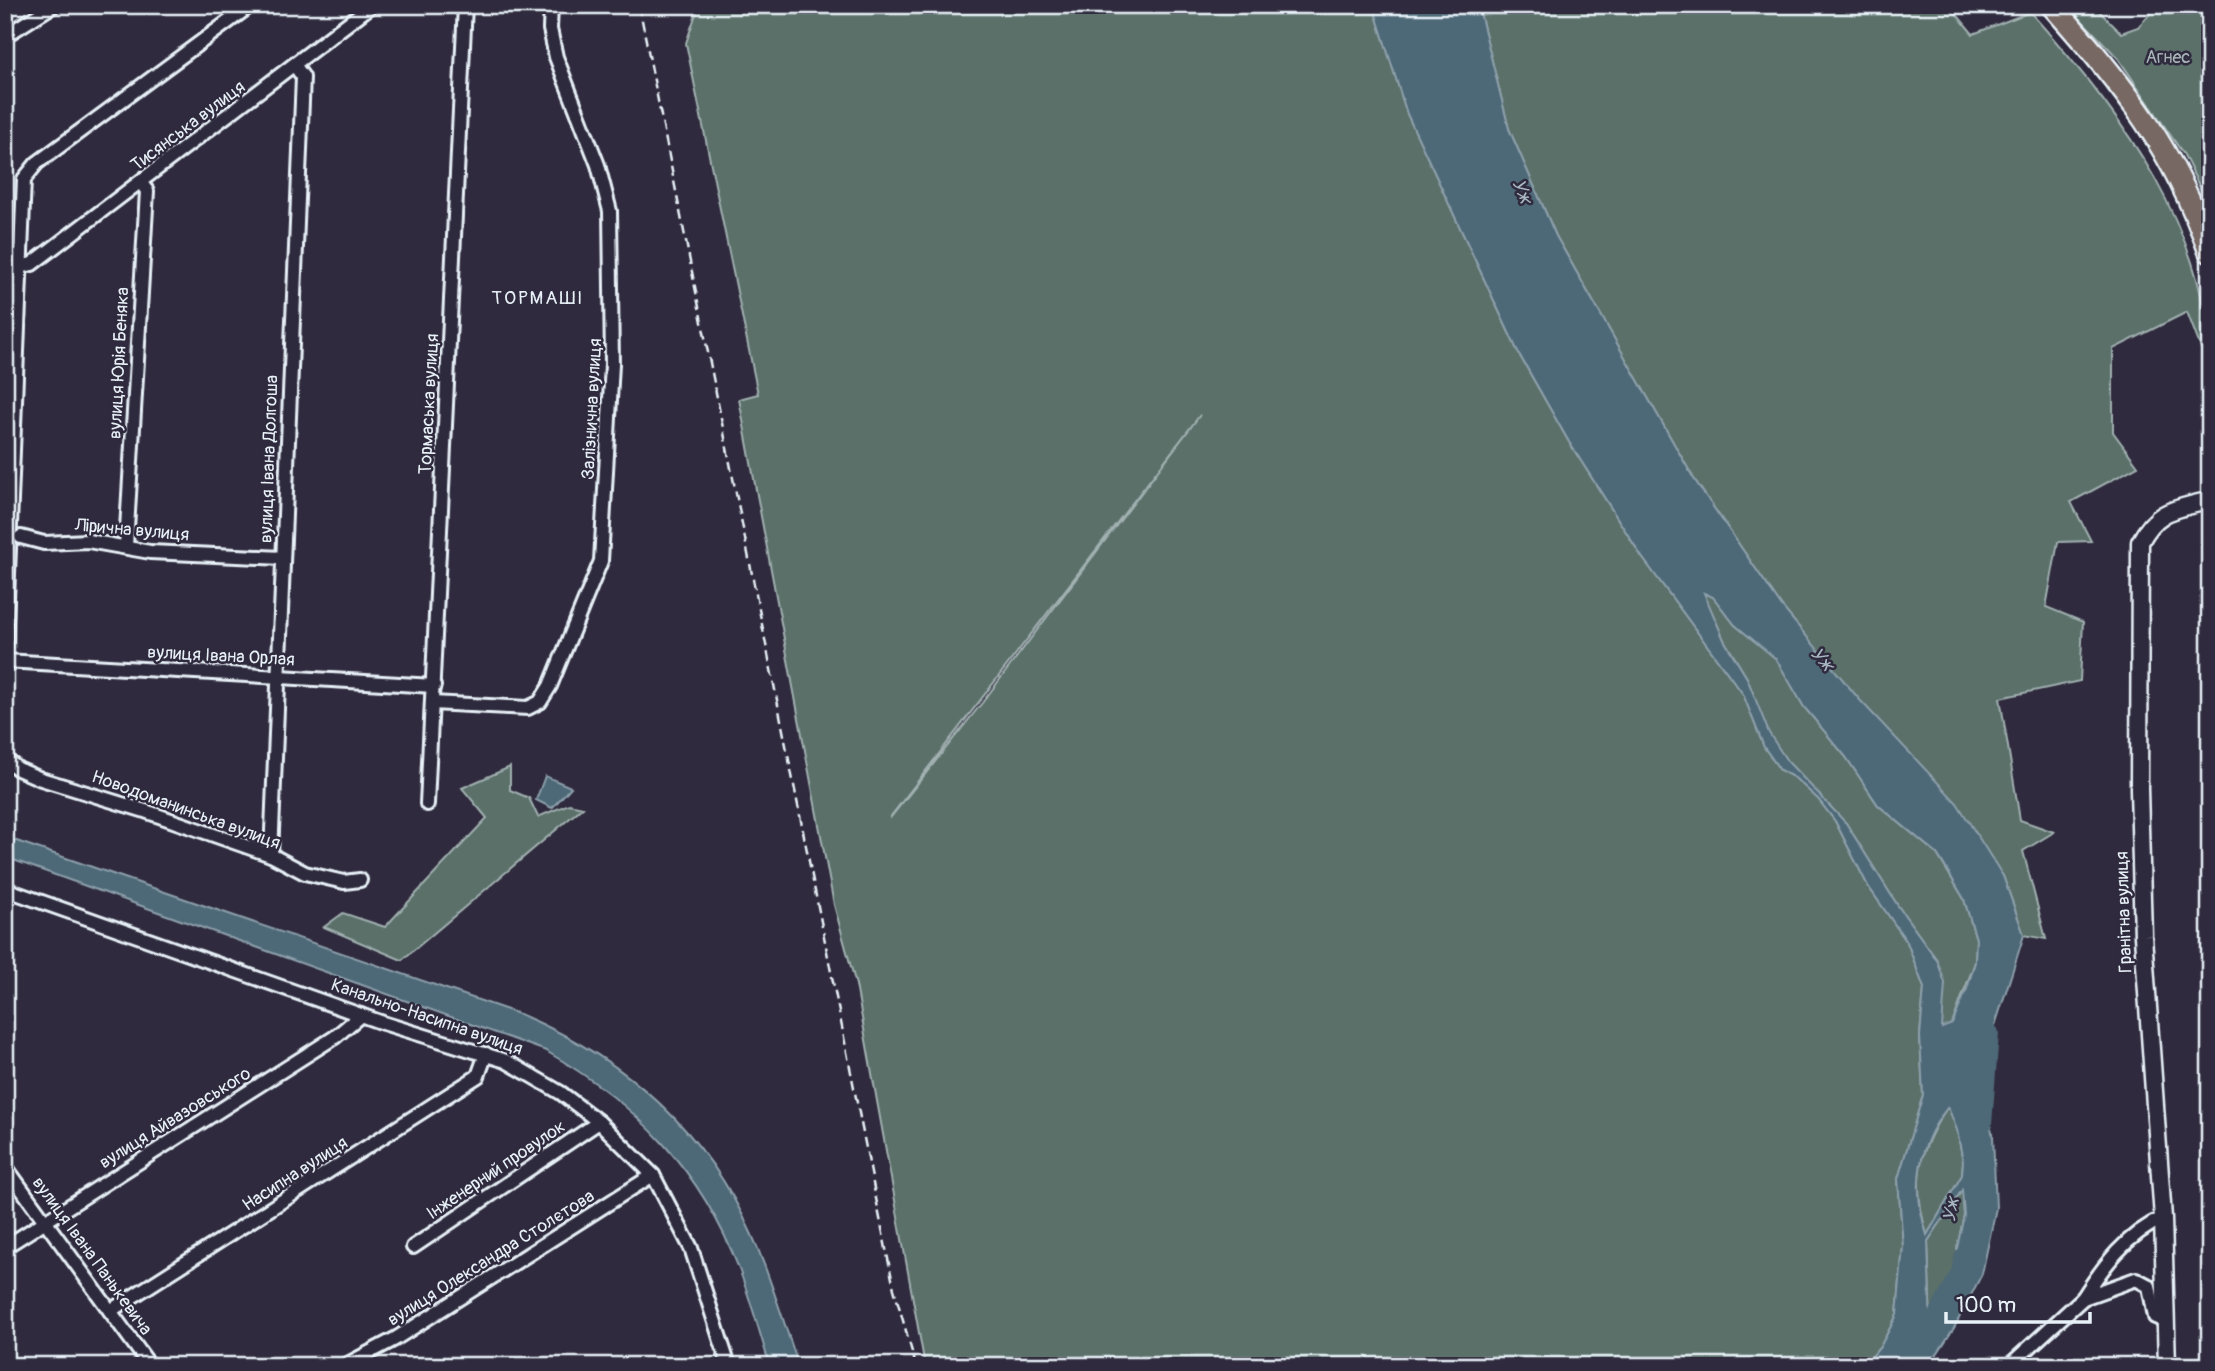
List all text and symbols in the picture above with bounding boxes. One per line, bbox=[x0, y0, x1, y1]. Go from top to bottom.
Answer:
park label: Агнес bbox=[2146, 46, 2190, 69]
street label: Тисянська вулиця bbox=[126, 75, 250, 177]
water label: Уж bbox=[1506, 176, 1539, 209]
street label: вулиця Юрія Беняка bbox=[104, 286, 134, 440]
district label: ТОРМАШІ bbox=[492, 286, 584, 310]
street label: Тормаська вулиця bbox=[414, 333, 444, 475]
street label: Залізнична вулиця bbox=[577, 338, 607, 480]
street label: вулиця Івана Долгоша bbox=[255, 375, 283, 543]
street label: Лірична вулиця bbox=[73, 513, 190, 546]
street label: вулиця Івана Орлая bbox=[147, 641, 295, 671]
water label: Уж bbox=[1805, 642, 1841, 678]
street label: Новодоманинська вулиця bbox=[89, 765, 283, 855]
street label: Гранітна вулиця bbox=[2110, 851, 2138, 973]
street label: Канально-Насипна вулиця bbox=[328, 973, 526, 1061]
street label: вулиця Айвазовського bbox=[95, 1062, 255, 1174]
street label: Інженерний провулок bbox=[422, 1115, 570, 1225]
street label: Насипна вулиця bbox=[238, 1131, 352, 1217]
street label: вулиця Івана Панькевича bbox=[27, 1172, 157, 1340]
street label: вулиця Олександра Столєтова bbox=[383, 1185, 599, 1331]
water label: Уж bbox=[1937, 1193, 1966, 1224]
scale bar bbox=[1946, 1280, 2089, 1324]
text: 100 m bbox=[1956, 1292, 2016, 1319]

